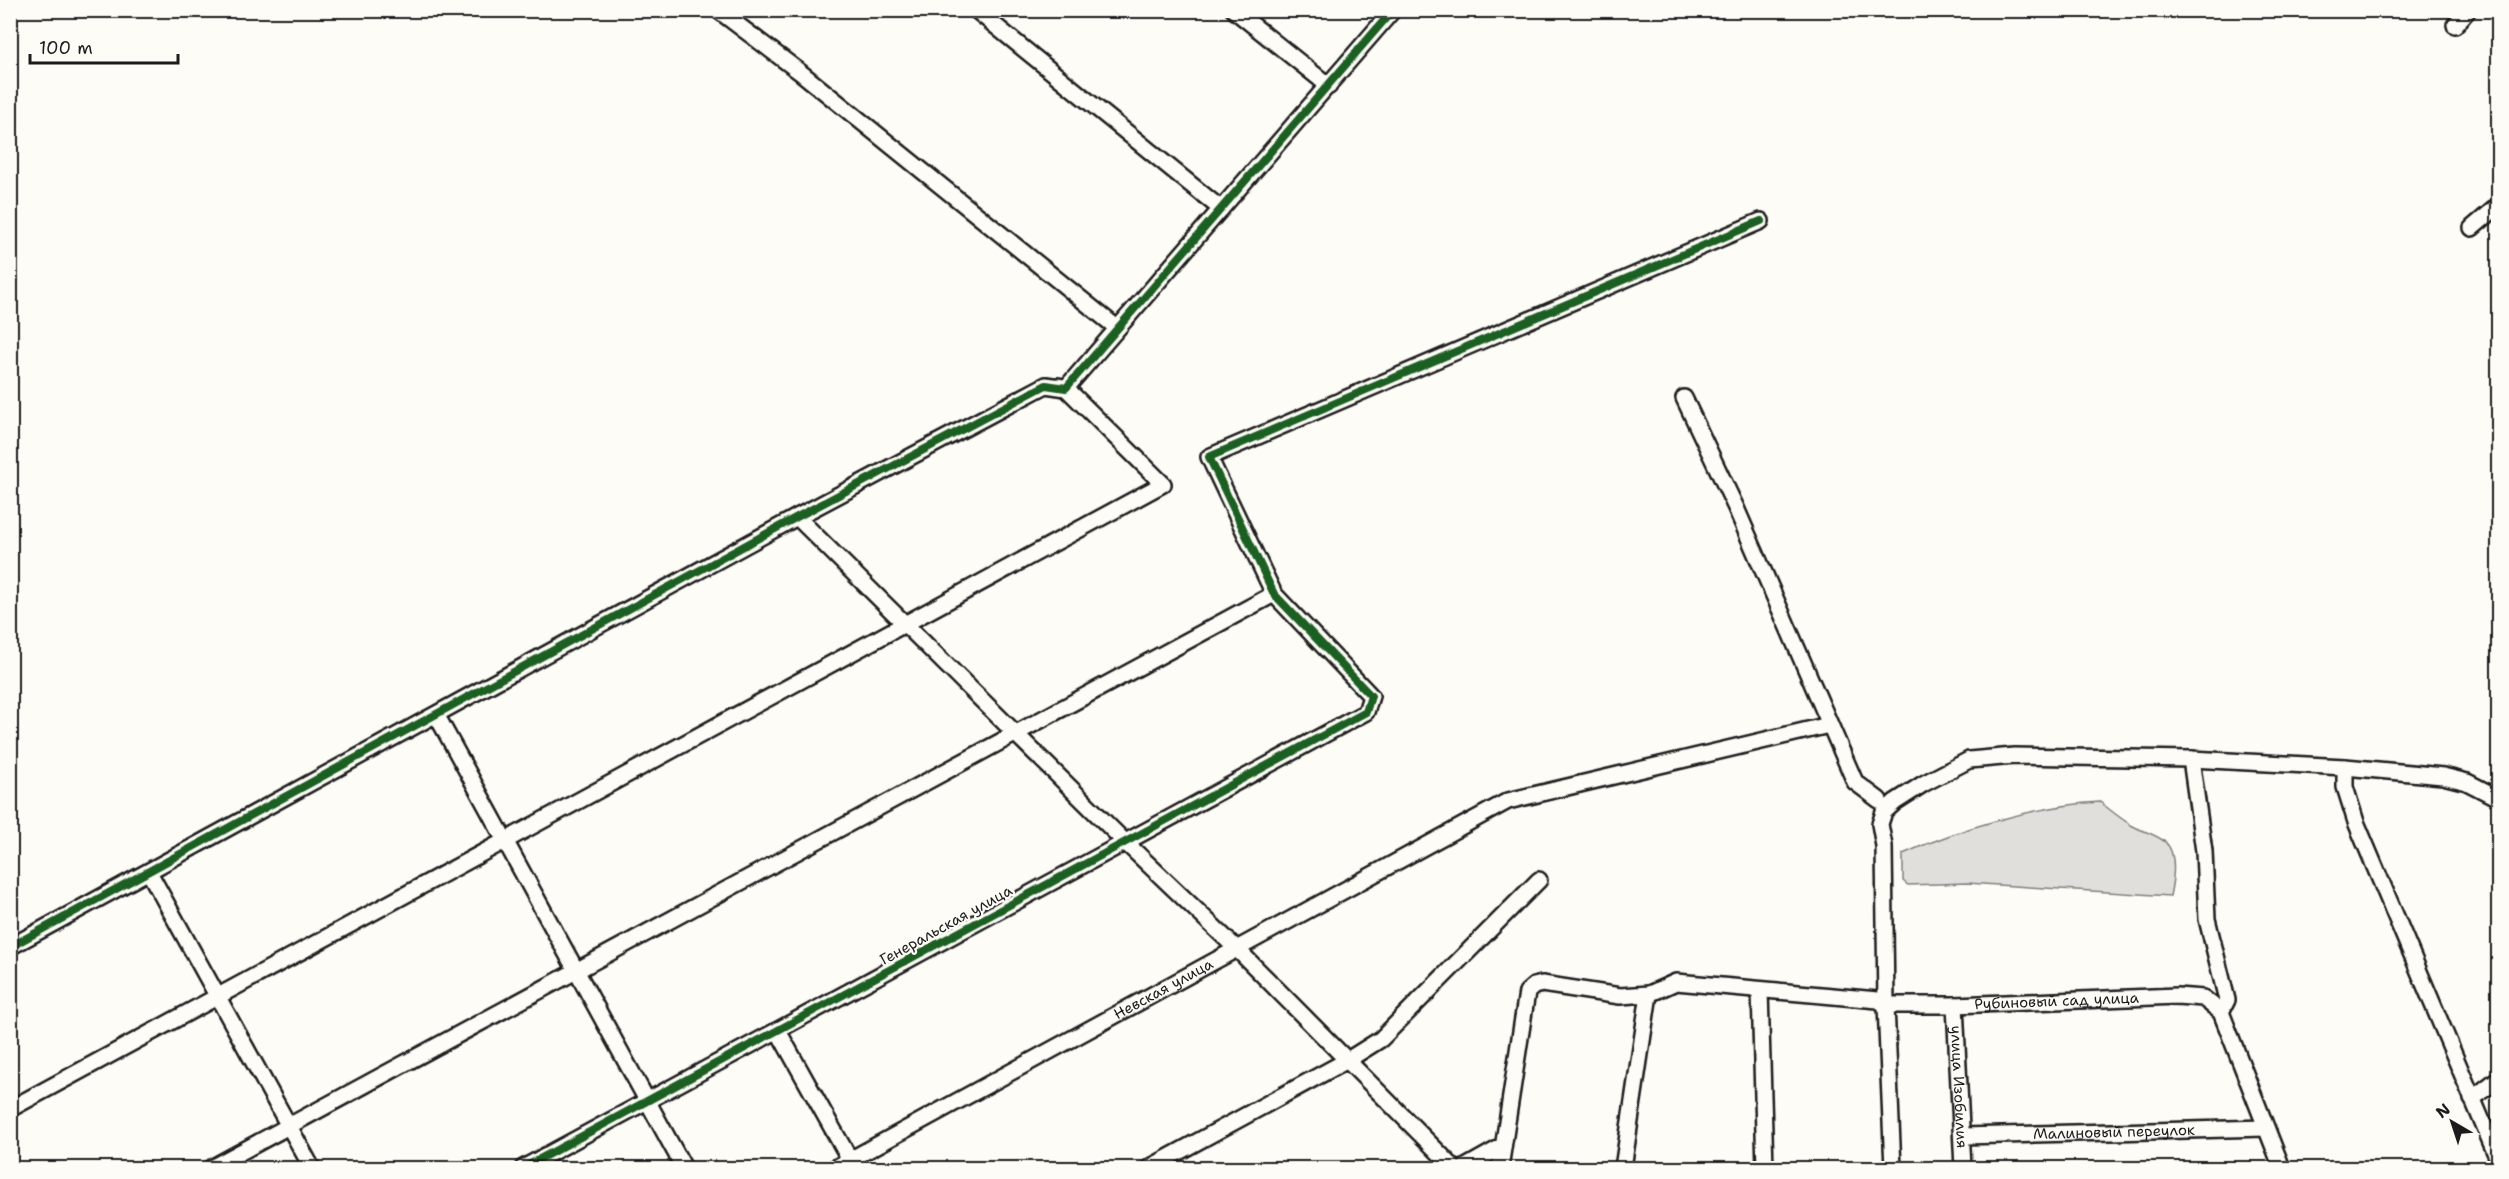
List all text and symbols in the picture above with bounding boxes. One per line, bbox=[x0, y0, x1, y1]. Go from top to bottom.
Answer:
scale bar bbox=[30, 27, 178, 65]
text: 100 m bbox=[39, 36, 93, 60]
street label: Генеральская улица bbox=[876, 880, 1016, 970]
street label: Невская улица bbox=[1110, 953, 1217, 1024]
street label: Рубиновый сад улица bbox=[1974, 988, 2140, 1014]
street label: улица Изобилия bbox=[1946, 1025, 1972, 1149]
north arrow bbox=[2422, 1092, 2482, 1152]
text: N bbox=[2431, 1099, 2454, 1123]
street label: Малиновый переулок bbox=[2033, 1120, 2195, 1144]

